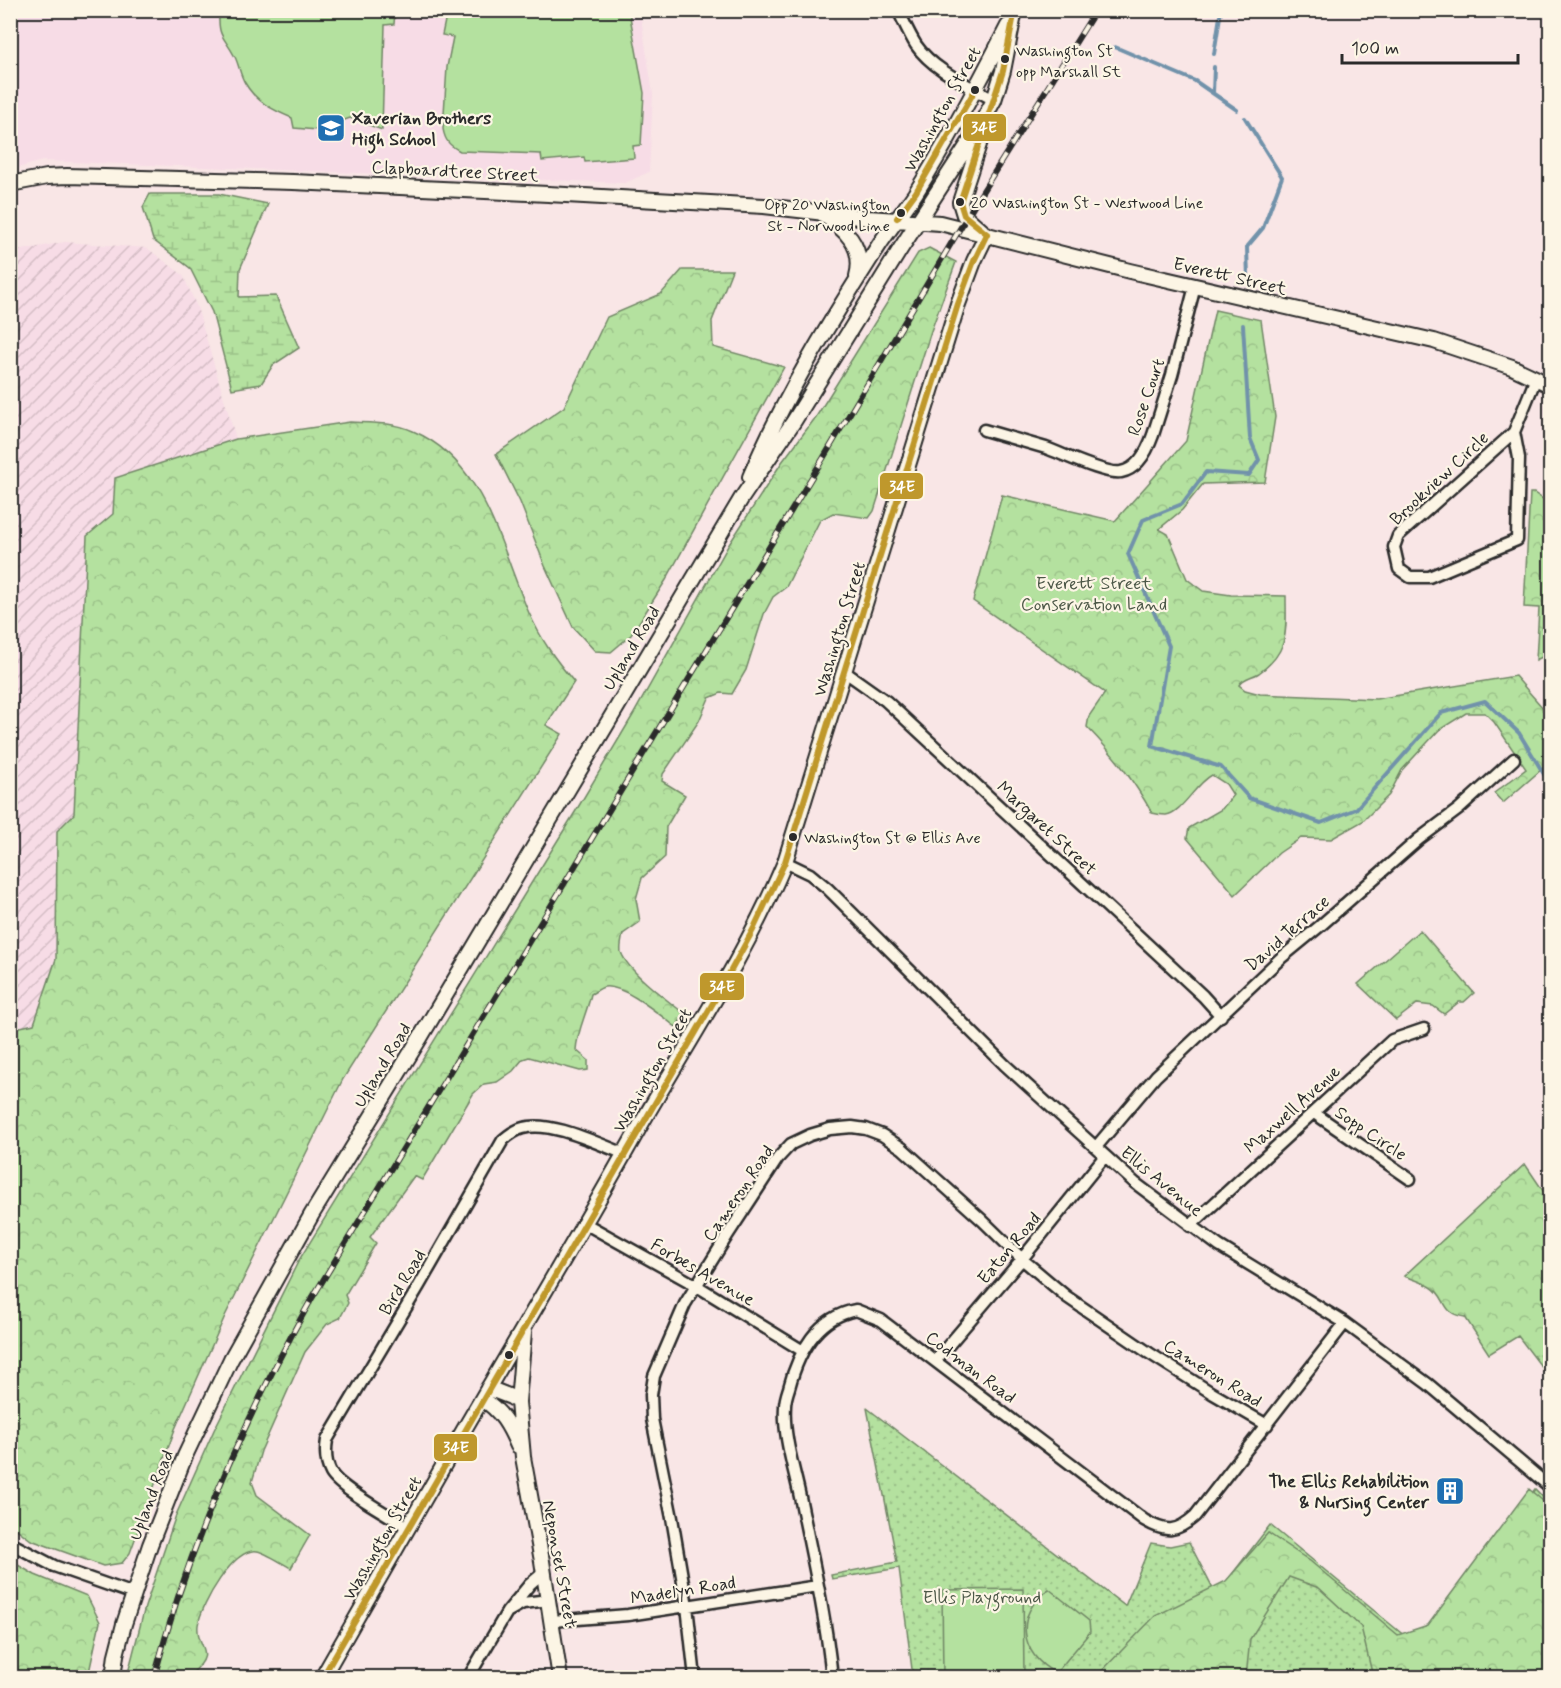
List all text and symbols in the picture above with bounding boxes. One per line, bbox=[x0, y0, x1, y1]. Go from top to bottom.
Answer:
scale bar bbox=[1342, 27, 1518, 65]
text: 100 m bbox=[1351, 37, 1399, 61]
place label: Washington St opp Marshall St bbox=[1016, 41, 1122, 83]
street label: Washington Street bbox=[898, 42, 989, 177]
marker: Washington St opp Marshall St bbox=[999, 53, 1011, 65]
unlabelled marker bbox=[969, 84, 981, 96]
place label: Xaverian Brothers High School bbox=[352, 107, 491, 154]
school or university icon: Xaverian Brothers High School bbox=[315, 112, 347, 144]
line badge: 34E bbox=[962, 113, 1007, 142]
text: 34E bbox=[971, 118, 998, 139]
street label: Clapboardtree Street bbox=[371, 156, 540, 188]
place label: 20 Washington St - Westwood Line bbox=[971, 193, 1204, 215]
place label: Opp 20 Washington St - Norwood Line bbox=[764, 195, 890, 237]
marker: 20 Washington St - Westwood Line bbox=[954, 196, 966, 208]
marker: Opp 20 Washington St - Norwood Line bbox=[895, 207, 907, 219]
street label: Everett Street bbox=[1171, 252, 1289, 302]
street label: Rose Court bbox=[1122, 355, 1171, 439]
street label: Brookview Circle bbox=[1385, 426, 1495, 531]
line badge: 34E bbox=[879, 472, 924, 500]
text: 34E bbox=[889, 477, 916, 498]
street label: Washington Street bbox=[808, 559, 874, 700]
park label: Everett Street Conservation Land bbox=[1021, 572, 1167, 617]
street label: Upland Road bbox=[597, 602, 667, 695]
street label: Margaret Street bbox=[990, 776, 1102, 882]
place label: Washington St @ Ellis Ave bbox=[804, 828, 981, 850]
marker: Washington St @ Ellis Ave bbox=[787, 831, 799, 843]
street label: David Terrace bbox=[1240, 890, 1335, 977]
line badge: 34E bbox=[699, 972, 745, 1001]
text: 34E bbox=[709, 977, 736, 998]
street label: Washington Street bbox=[608, 1004, 700, 1138]
street label: Upland Road bbox=[348, 1019, 418, 1112]
street label: Maxwell Avenue bbox=[1239, 1060, 1346, 1160]
street label: Sopp Circle bbox=[1330, 1101, 1411, 1167]
street label: Cameron Road bbox=[698, 1140, 780, 1247]
street label: Ellis Avenue bbox=[1115, 1141, 1208, 1223]
street label: Eaton Road bbox=[973, 1207, 1047, 1290]
street label: Forbes Avenue bbox=[646, 1233, 759, 1312]
street label: Bird Road bbox=[374, 1245, 432, 1320]
street label: Codman Road bbox=[920, 1326, 1021, 1410]
street label: Cameron Road bbox=[1159, 1334, 1266, 1414]
unlabelled marker bbox=[503, 1349, 515, 1361]
line badge: 34E bbox=[433, 1433, 478, 1462]
text: 34E bbox=[443, 1438, 470, 1459]
street label: Upland Road bbox=[124, 1447, 180, 1544]
place label: The Ellis Rehabilition & Nursing Center bbox=[1269, 1470, 1430, 1517]
street label: Washington Street bbox=[338, 1472, 430, 1606]
building icon: The Ellis Rehabilition & Nursing Center bbox=[1434, 1475, 1466, 1507]
street label: Neponset Street bbox=[536, 1498, 582, 1630]
street label: Madelyn Road bbox=[629, 1571, 738, 1611]
park label: Ellis Playground bbox=[923, 1586, 1041, 1612]

